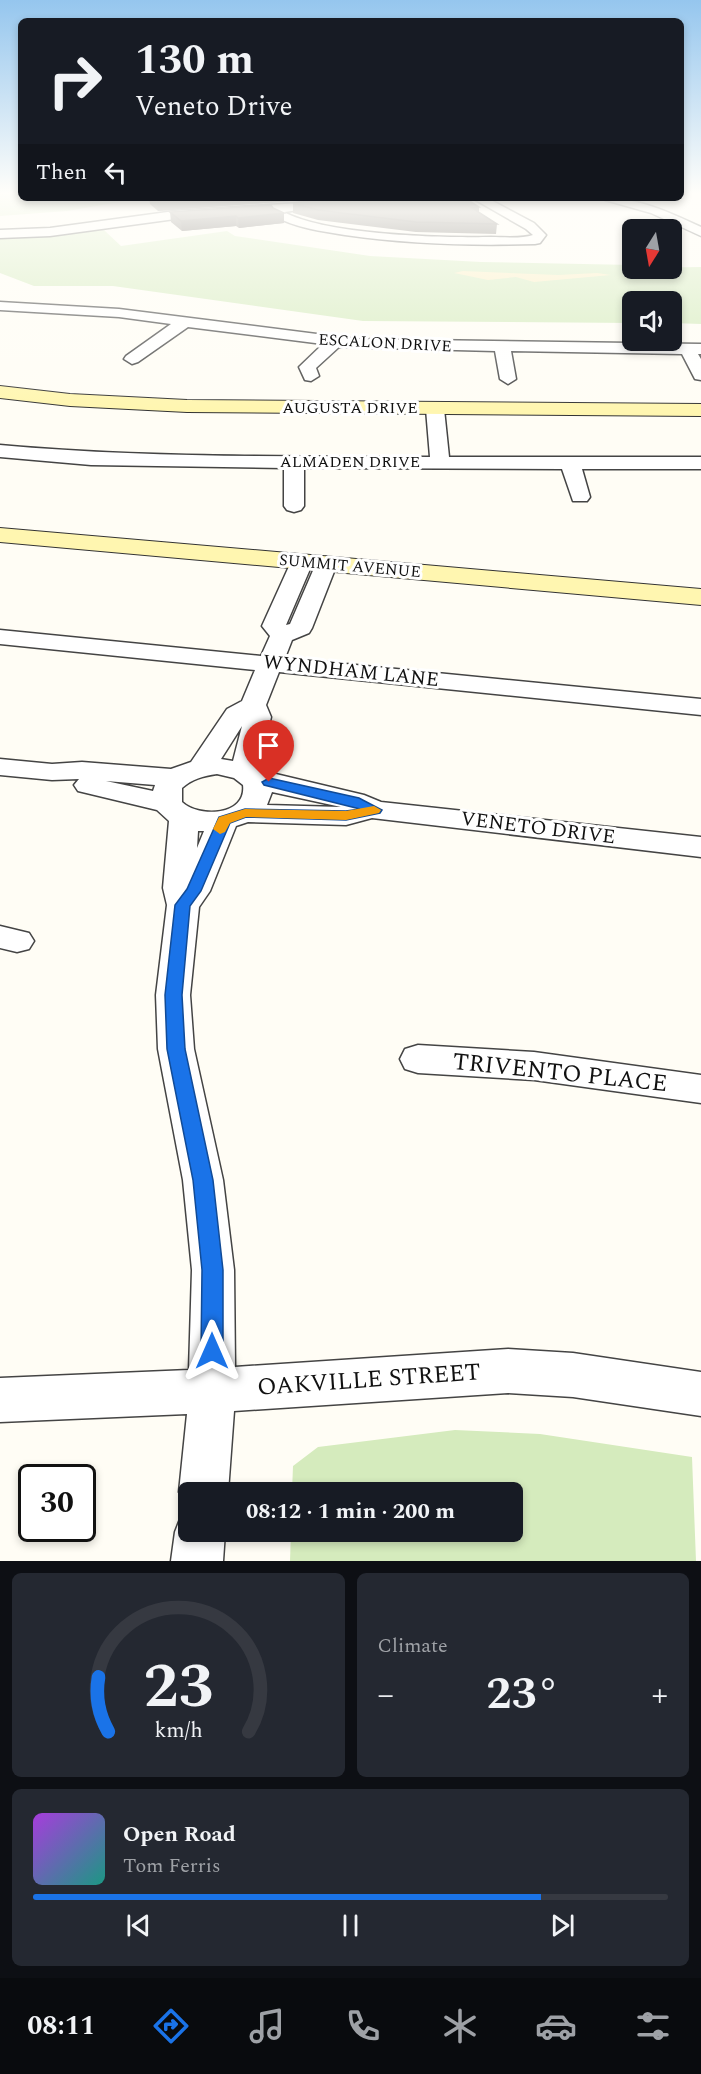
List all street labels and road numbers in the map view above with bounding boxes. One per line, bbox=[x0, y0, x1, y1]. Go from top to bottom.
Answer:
street label: ESCALON DRIVE bbox=[318, 328, 452, 358]
street label: AUGUSTA DRIVE bbox=[282, 396, 418, 420]
street label: ALMADEN DRIVE bbox=[280, 450, 420, 474]
street label: SUMMIT AVENUE bbox=[278, 548, 422, 584]
street label: WYNDHAM LANE bbox=[262, 647, 440, 695]
street label: VENETO DRIVE bbox=[459, 804, 617, 852]
street label: TRIVENTO PLACE bbox=[451, 1044, 669, 1102]
street label: OAKVILLE STREET bbox=[256, 1354, 482, 1406]

